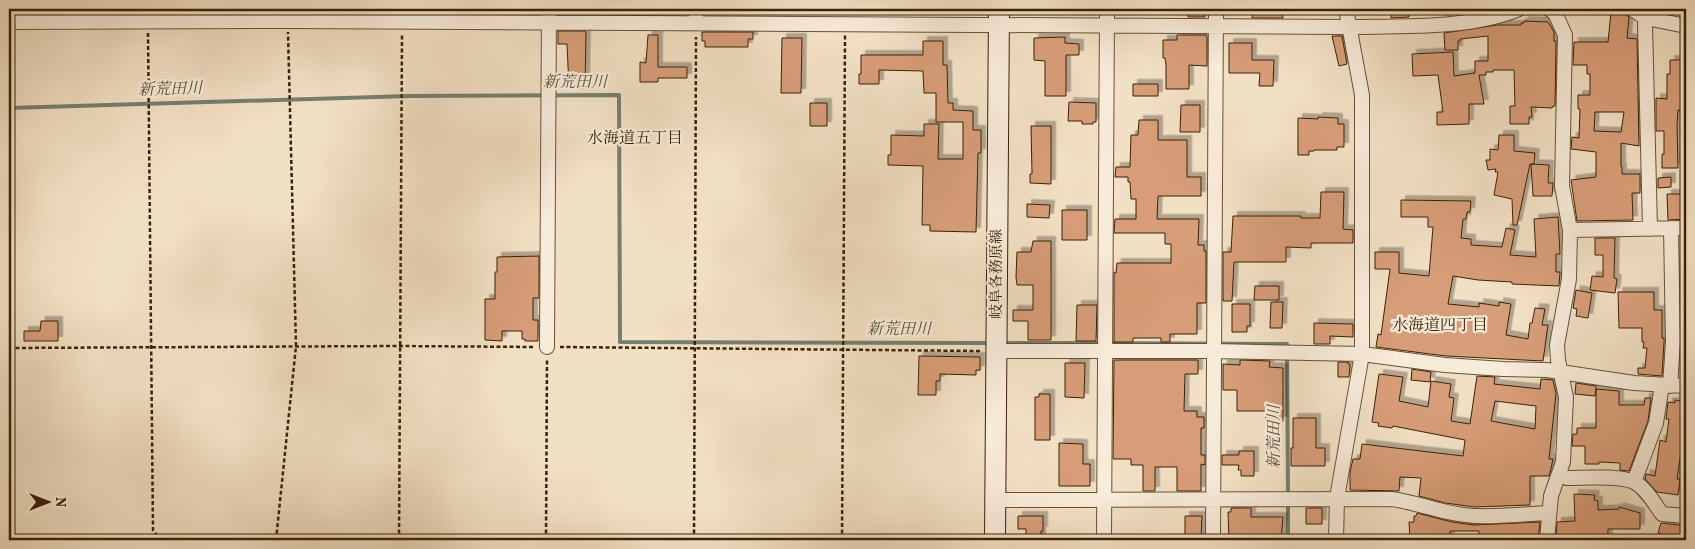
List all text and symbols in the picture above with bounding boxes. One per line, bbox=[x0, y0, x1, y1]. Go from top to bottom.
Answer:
water label: 新荒田川 bbox=[543, 72, 609, 94]
water label: 新荒田川 bbox=[138, 78, 204, 102]
district label: 水海道五丁目 bbox=[587, 128, 683, 150]
street label: 岐阜各務原線 bbox=[987, 229, 1008, 319]
district label: 水海道四丁目 bbox=[1392, 315, 1488, 337]
water label: 新荒田川 bbox=[867, 319, 933, 341]
water label: 新荒田川 bbox=[1264, 403, 1286, 469]
north arrow bbox=[22, 476, 72, 526]
text: N bbox=[50, 497, 69, 507]

